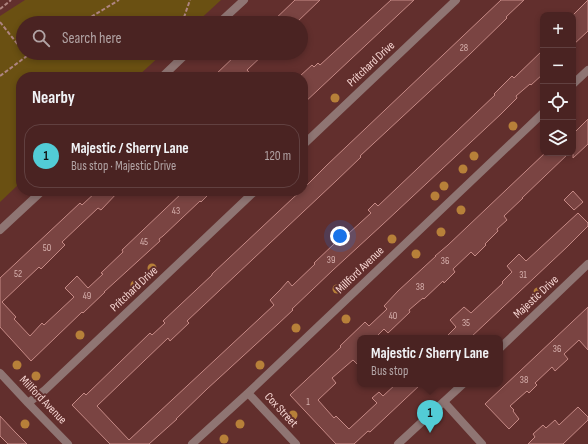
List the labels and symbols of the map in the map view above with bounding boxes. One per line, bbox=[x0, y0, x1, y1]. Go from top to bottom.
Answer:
street label: Pritchard Drive bbox=[344, 38, 398, 90]
house number: 28 bbox=[460, 42, 468, 54]
house number: 43 bbox=[172, 205, 180, 217]
your location bbox=[330, 226, 350, 246]
house number: 45 bbox=[140, 236, 148, 248]
house number: 50 bbox=[43, 242, 51, 254]
street label: Millford Avenue bbox=[333, 243, 387, 297]
house number: 39 bbox=[327, 254, 335, 266]
house number: 36 bbox=[441, 255, 449, 267]
street label: Pritchard Drive bbox=[107, 263, 161, 315]
house number: 52 bbox=[14, 268, 22, 280]
house number: 31 bbox=[519, 269, 527, 281]
street label: Majestic Drive bbox=[510, 272, 562, 322]
house number: 38 bbox=[416, 281, 424, 293]
house number: 49 bbox=[83, 290, 91, 302]
house number: 40 bbox=[389, 310, 397, 322]
house number: 35 bbox=[462, 317, 470, 329]
house number: 36 bbox=[553, 343, 561, 355]
street label: Millford Avenue bbox=[16, 373, 70, 427]
house number: 38 bbox=[520, 374, 528, 386]
street label: Cox Street bbox=[261, 389, 301, 431]
house number: 1 bbox=[306, 396, 310, 408]
pin: 1 bbox=[417, 400, 443, 433]

